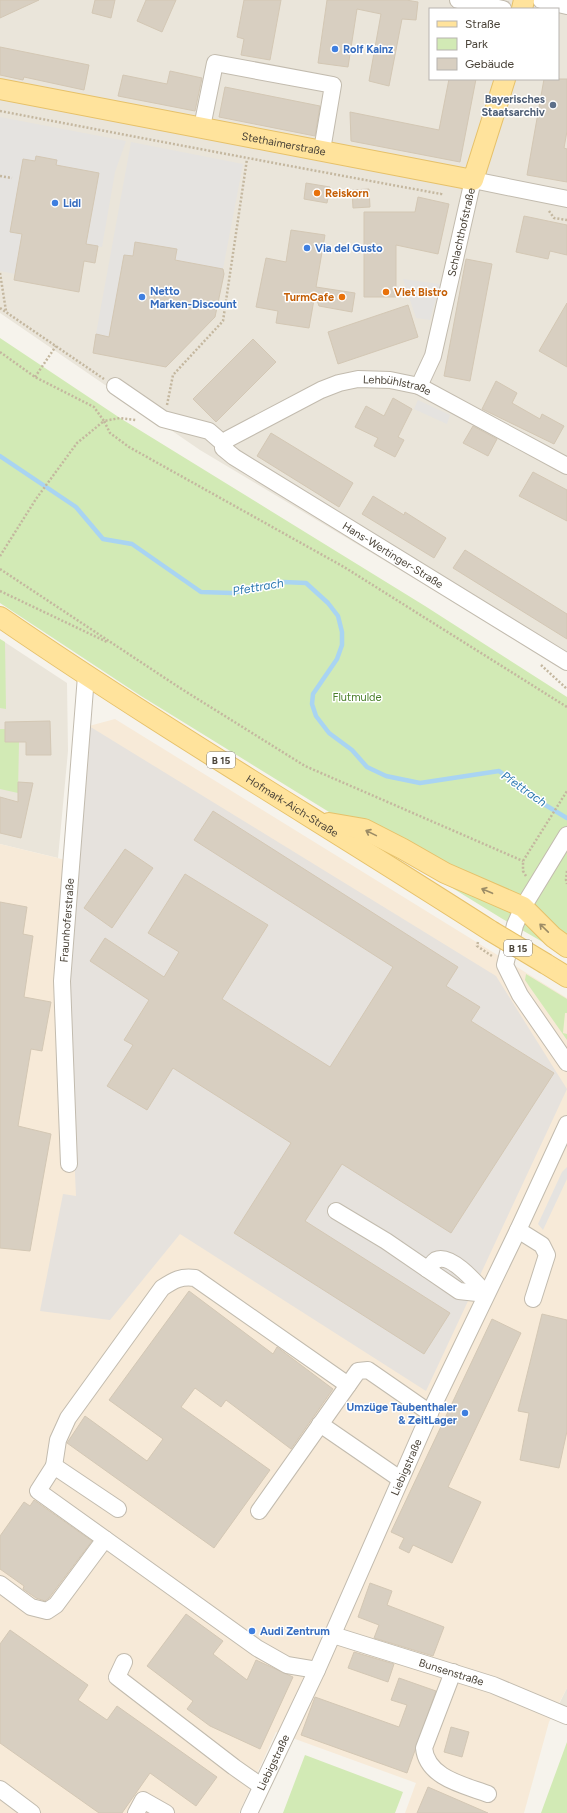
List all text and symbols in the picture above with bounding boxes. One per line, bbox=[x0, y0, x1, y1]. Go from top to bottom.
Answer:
legend bbox=[429, 8, 559, 80]
text: Straße bbox=[465, 17, 501, 31]
text: Park bbox=[465, 37, 488, 51]
place label: Rolf Kainz bbox=[343, 43, 393, 56]
marker: Rolf Kainz bbox=[330, 44, 340, 54]
text: Gebäude bbox=[465, 57, 515, 71]
place label: Bayerisches Staatsarchiv bbox=[481, 93, 546, 119]
marker: Bayerisches Staatsarchiv bbox=[548, 100, 558, 110]
street label: Stethaimerstraße bbox=[241, 129, 327, 158]
place label: Reiskorn bbox=[325, 187, 369, 200]
street label: Schlachthofstraße bbox=[445, 187, 478, 278]
marker: Reiskorn bbox=[312, 188, 322, 198]
place label: Lidl bbox=[63, 197, 81, 210]
marker: Lidl bbox=[50, 198, 60, 208]
place label: Via del Gusto bbox=[315, 242, 383, 255]
marker: Via del Gusto bbox=[302, 243, 312, 253]
place label: Netto Marken-Discount bbox=[150, 285, 238, 311]
place label: Viet Bistro bbox=[394, 286, 448, 299]
marker: Viet Bistro bbox=[381, 287, 391, 297]
place label: TurmCafe bbox=[284, 291, 334, 304]
marker: Netto Marken-Discount bbox=[137, 292, 147, 302]
marker: TurmCafe bbox=[337, 292, 347, 302]
street label: Lehbühlstraße bbox=[363, 373, 434, 398]
street label: Hans-Wertinger-Straße bbox=[340, 519, 446, 591]
water label: Pfettrach bbox=[231, 576, 285, 598]
park label: Flutmulde bbox=[332, 691, 382, 704]
road number: B 15 bbox=[207, 752, 235, 768]
water label: Pfettrach bbox=[499, 768, 549, 810]
street label: Hofmark-Aich-Straße bbox=[244, 772, 341, 840]
one-way arrow bbox=[365, 829, 377, 836]
street label: Fraunhoferstraße bbox=[57, 878, 77, 963]
one-way arrow bbox=[482, 886, 494, 894]
one-way arrow bbox=[539, 923, 549, 933]
road number: B 15 bbox=[504, 940, 532, 956]
place label: Umzüge Taubenthaler & ZeitLager bbox=[347, 1401, 458, 1427]
marker: Umzüge Taubenthaler & ZeitLager bbox=[460, 1408, 470, 1418]
street label: Liebigstraße bbox=[388, 1437, 424, 1497]
place label: Audi Zentrum bbox=[260, 1625, 330, 1638]
marker: Audi Zentrum bbox=[247, 1626, 257, 1636]
street label: Bunsenstraße bbox=[417, 1656, 485, 1688]
street label: Liebigstraße bbox=[254, 1732, 292, 1793]

